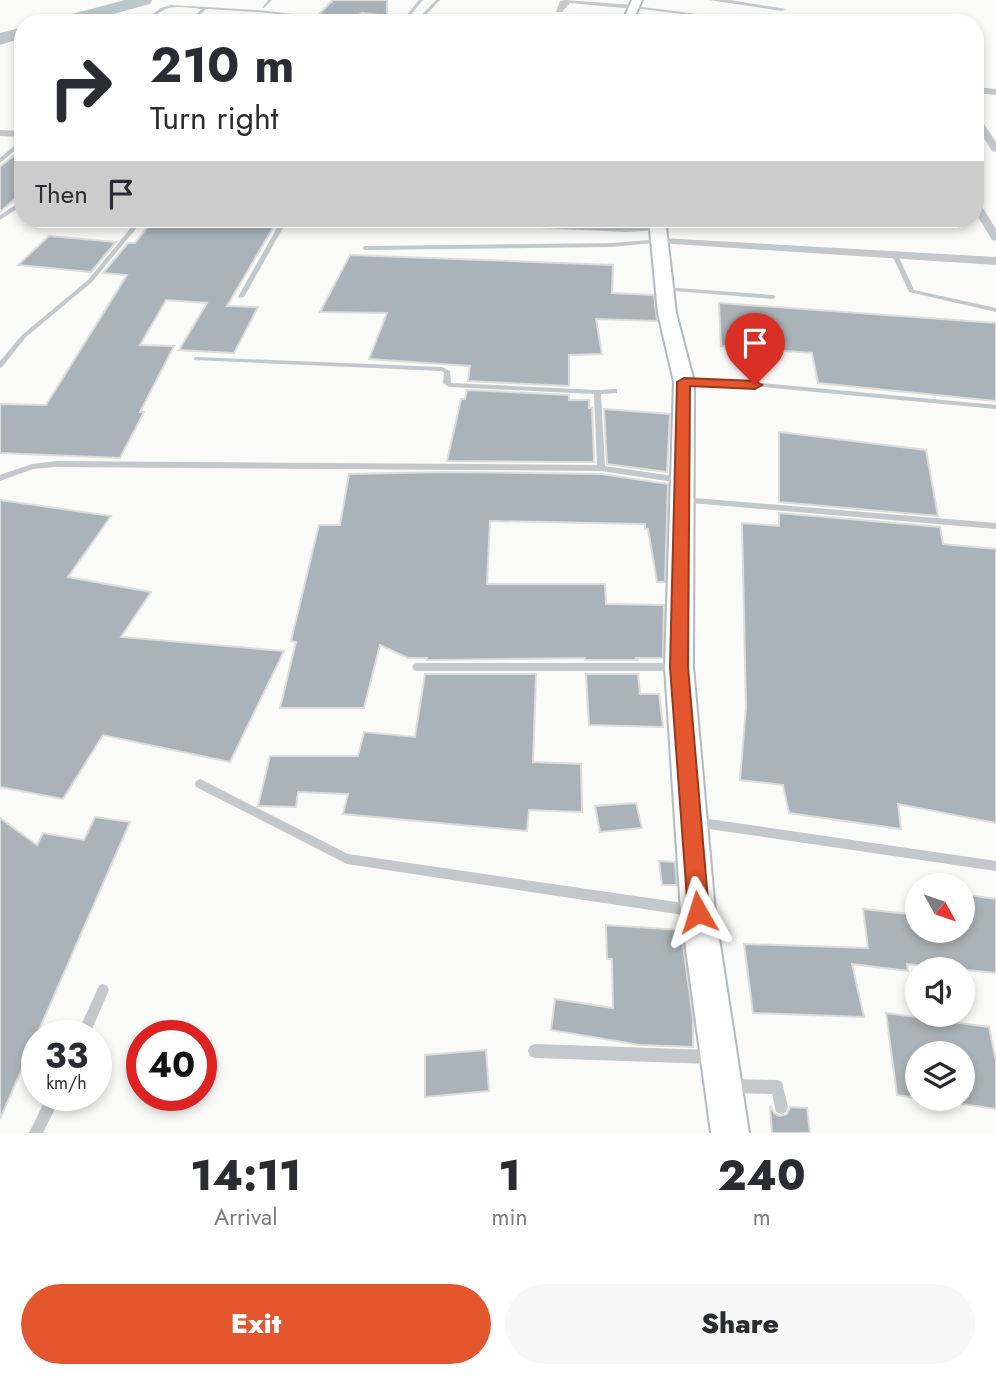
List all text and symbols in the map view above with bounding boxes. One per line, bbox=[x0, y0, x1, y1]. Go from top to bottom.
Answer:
text: 210 m bbox=[150, 30, 294, 100]
icon: right bbox=[35, 42, 126, 133]
text: Turn right bbox=[150, 95, 279, 141]
text: Then bbox=[35, 175, 88, 213]
icon: arrive bbox=[102, 175, 140, 213]
pin bbox=[725, 313, 785, 385]
icon: arrive bbox=[736, 324, 774, 362]
north arrow bbox=[905, 873, 975, 943]
map controls bbox=[905, 873, 975, 1111]
position arrow bbox=[661, 875, 735, 949]
button: sound bbox=[905, 957, 975, 1027]
speed limit sign: 40 bbox=[126, 1020, 217, 1111]
text: 33 bbox=[45, 1031, 88, 1081]
button: layers bbox=[905, 1041, 975, 1111]
text: km/h bbox=[46, 1070, 87, 1096]
text: 14:11 bbox=[190, 1145, 301, 1206]
text: 1 bbox=[498, 1145, 521, 1206]
text: 240 bbox=[718, 1145, 806, 1206]
text: Arrival bbox=[214, 1200, 277, 1234]
text: min bbox=[491, 1200, 527, 1234]
text: m bbox=[753, 1200, 771, 1234]
button: Exit bbox=[21, 1284, 491, 1364]
button: Share bbox=[505, 1284, 975, 1364]

